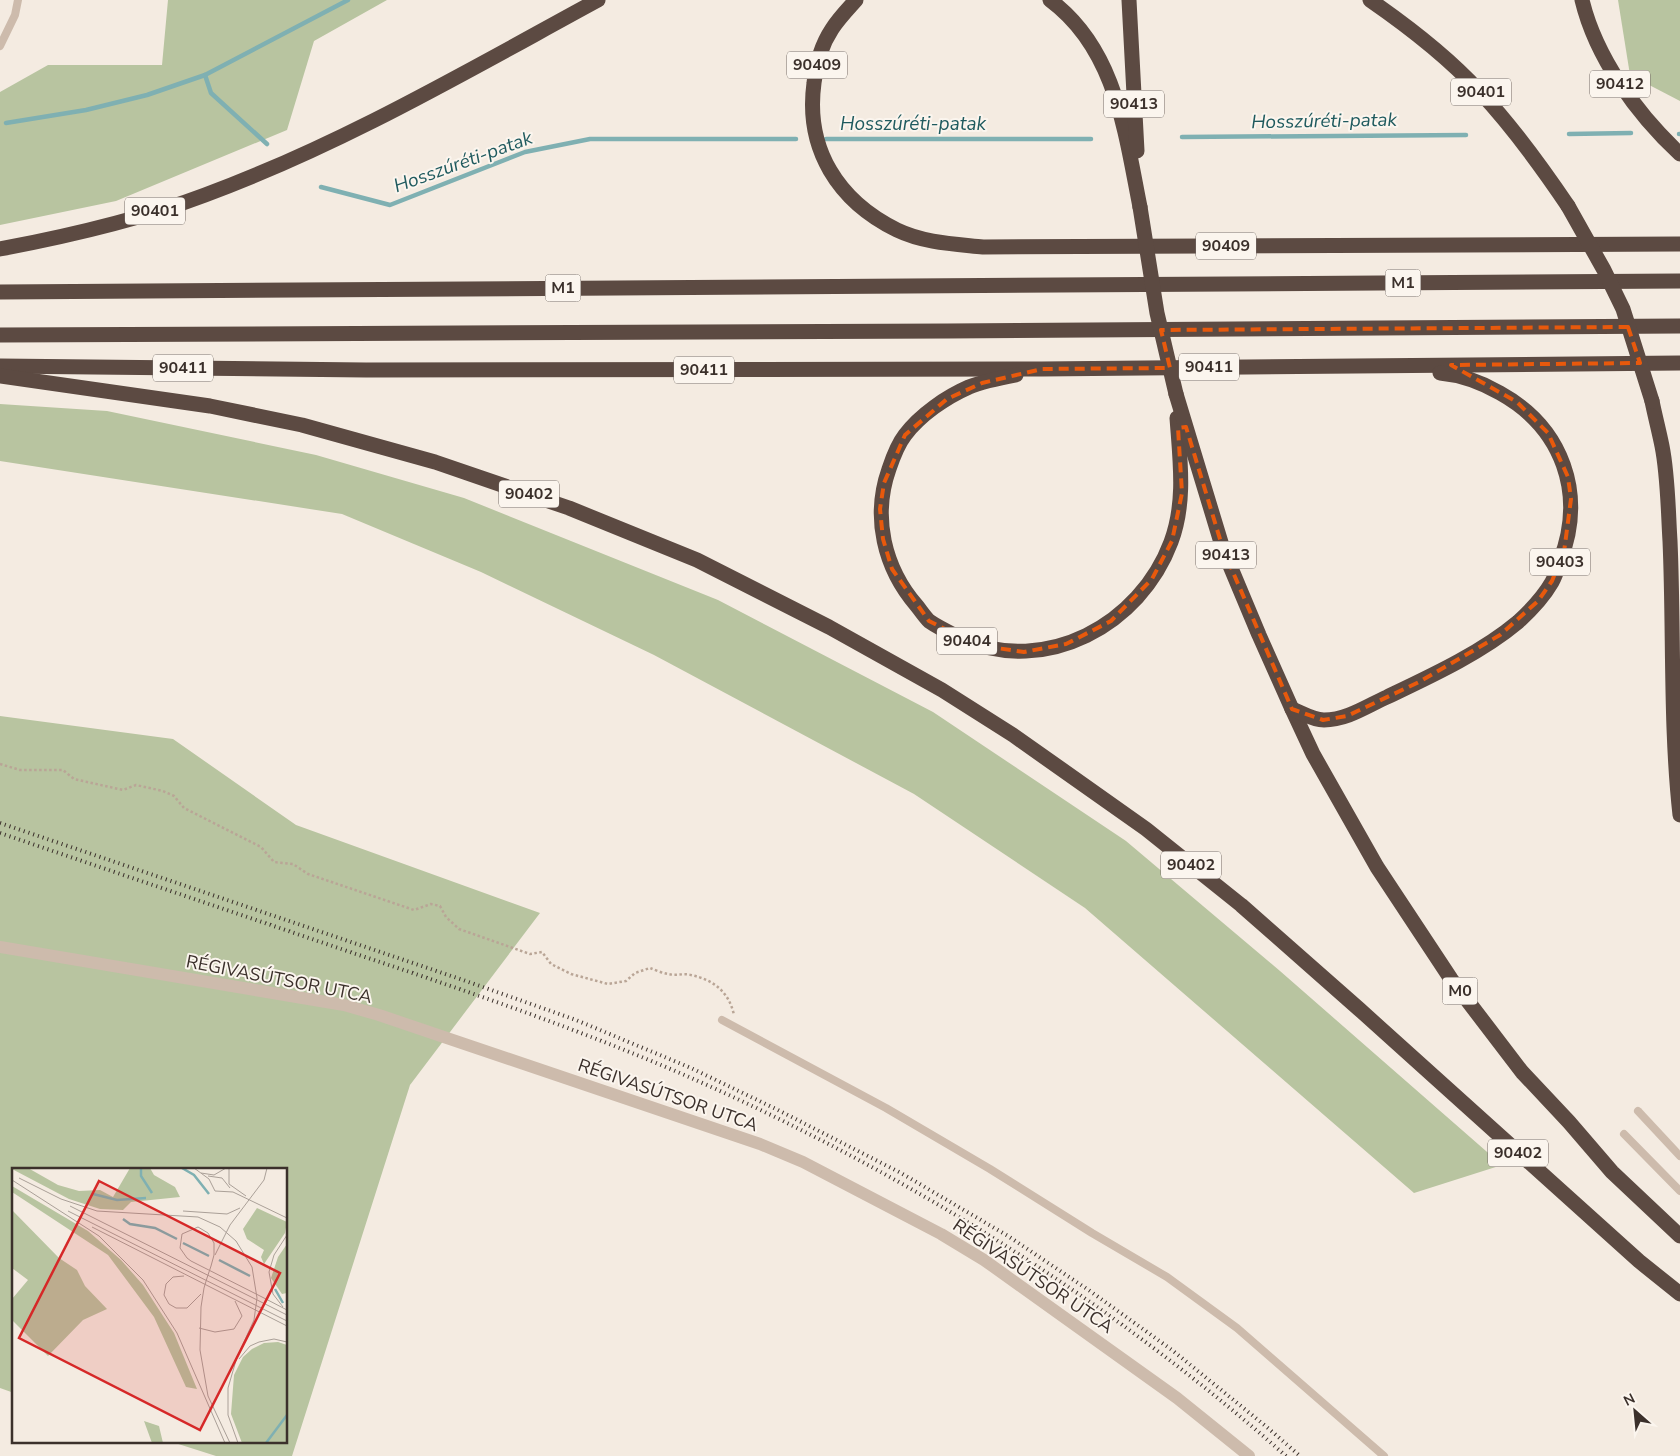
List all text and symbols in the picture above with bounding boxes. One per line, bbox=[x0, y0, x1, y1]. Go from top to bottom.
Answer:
road number: 90409 bbox=[787, 52, 847, 78]
road number: 90412 bbox=[1590, 70, 1650, 98]
road number: 90401 bbox=[1451, 78, 1511, 105]
road number: 90413 bbox=[1104, 90, 1164, 118]
water label: Hosszúréti-patak bbox=[1251, 107, 1398, 135]
water label: Hosszúréti-patak bbox=[840, 111, 986, 137]
water label: Hosszúréti-patak bbox=[390, 125, 536, 199]
road number: 90401 bbox=[125, 198, 185, 225]
road number: 90409 bbox=[1196, 232, 1256, 260]
road number: M1 bbox=[1386, 270, 1420, 296]
road number: M1 bbox=[546, 274, 580, 302]
road number: 90411 bbox=[153, 354, 213, 382]
road number: 90411 bbox=[1179, 354, 1239, 381]
road number: 90411 bbox=[674, 356, 734, 384]
road number: 90402 bbox=[499, 480, 559, 508]
road number: 90413 bbox=[1196, 542, 1256, 568]
road number: 90403 bbox=[1530, 548, 1590, 576]
road number: 90404 bbox=[937, 627, 997, 654]
road number: 90402 bbox=[1161, 852, 1221, 878]
street label: RÉGIVASÚTSOR UTCA bbox=[184, 949, 374, 1009]
road number: M0 bbox=[1442, 978, 1478, 1004]
street label: RÉGIVASÚTSOR UTCA bbox=[575, 1053, 761, 1137]
road number: 90402 bbox=[1488, 1140, 1548, 1166]
inset map bbox=[12, 1168, 288, 1444]
street label: RÉGIVASÚTSOR UTCA bbox=[948, 1213, 1118, 1339]
north arrow bbox=[1610, 1386, 1660, 1436]
text: N bbox=[1620, 1389, 1638, 1411]

